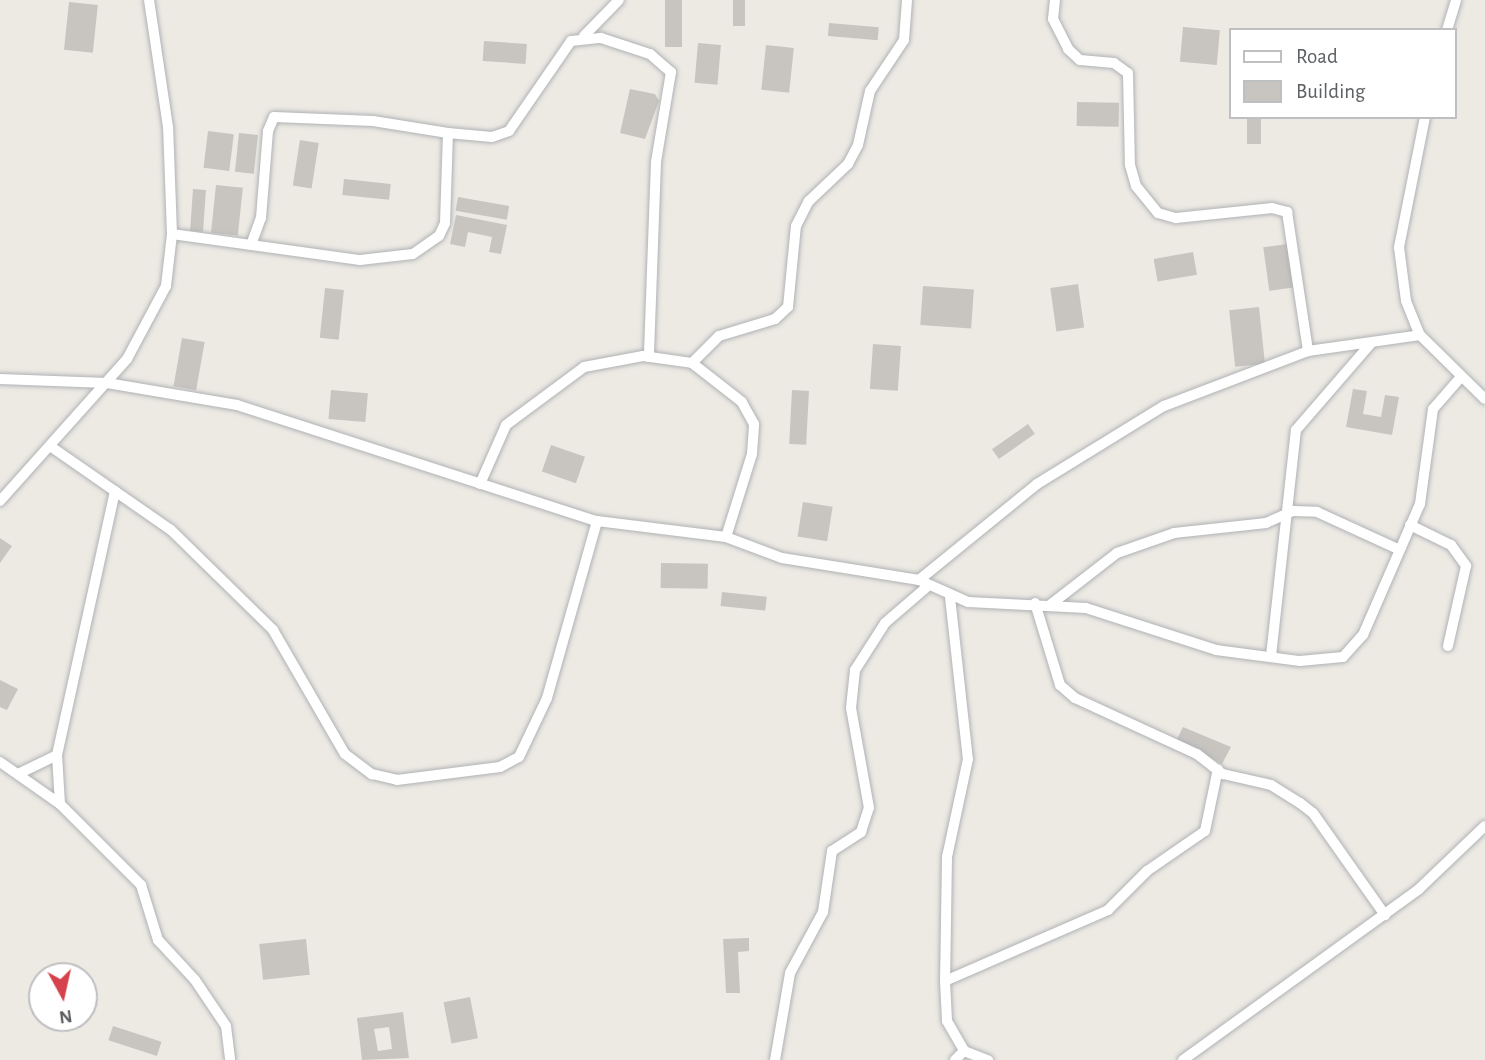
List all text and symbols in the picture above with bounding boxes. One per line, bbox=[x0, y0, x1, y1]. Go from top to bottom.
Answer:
legend bbox=[1230, 28, 1457, 119]
text: Road bbox=[1296, 46, 1338, 67]
text: Building bbox=[1296, 81, 1365, 102]
north arrow bbox=[28, 962, 98, 1032]
text: N bbox=[58, 1006, 74, 1027]

